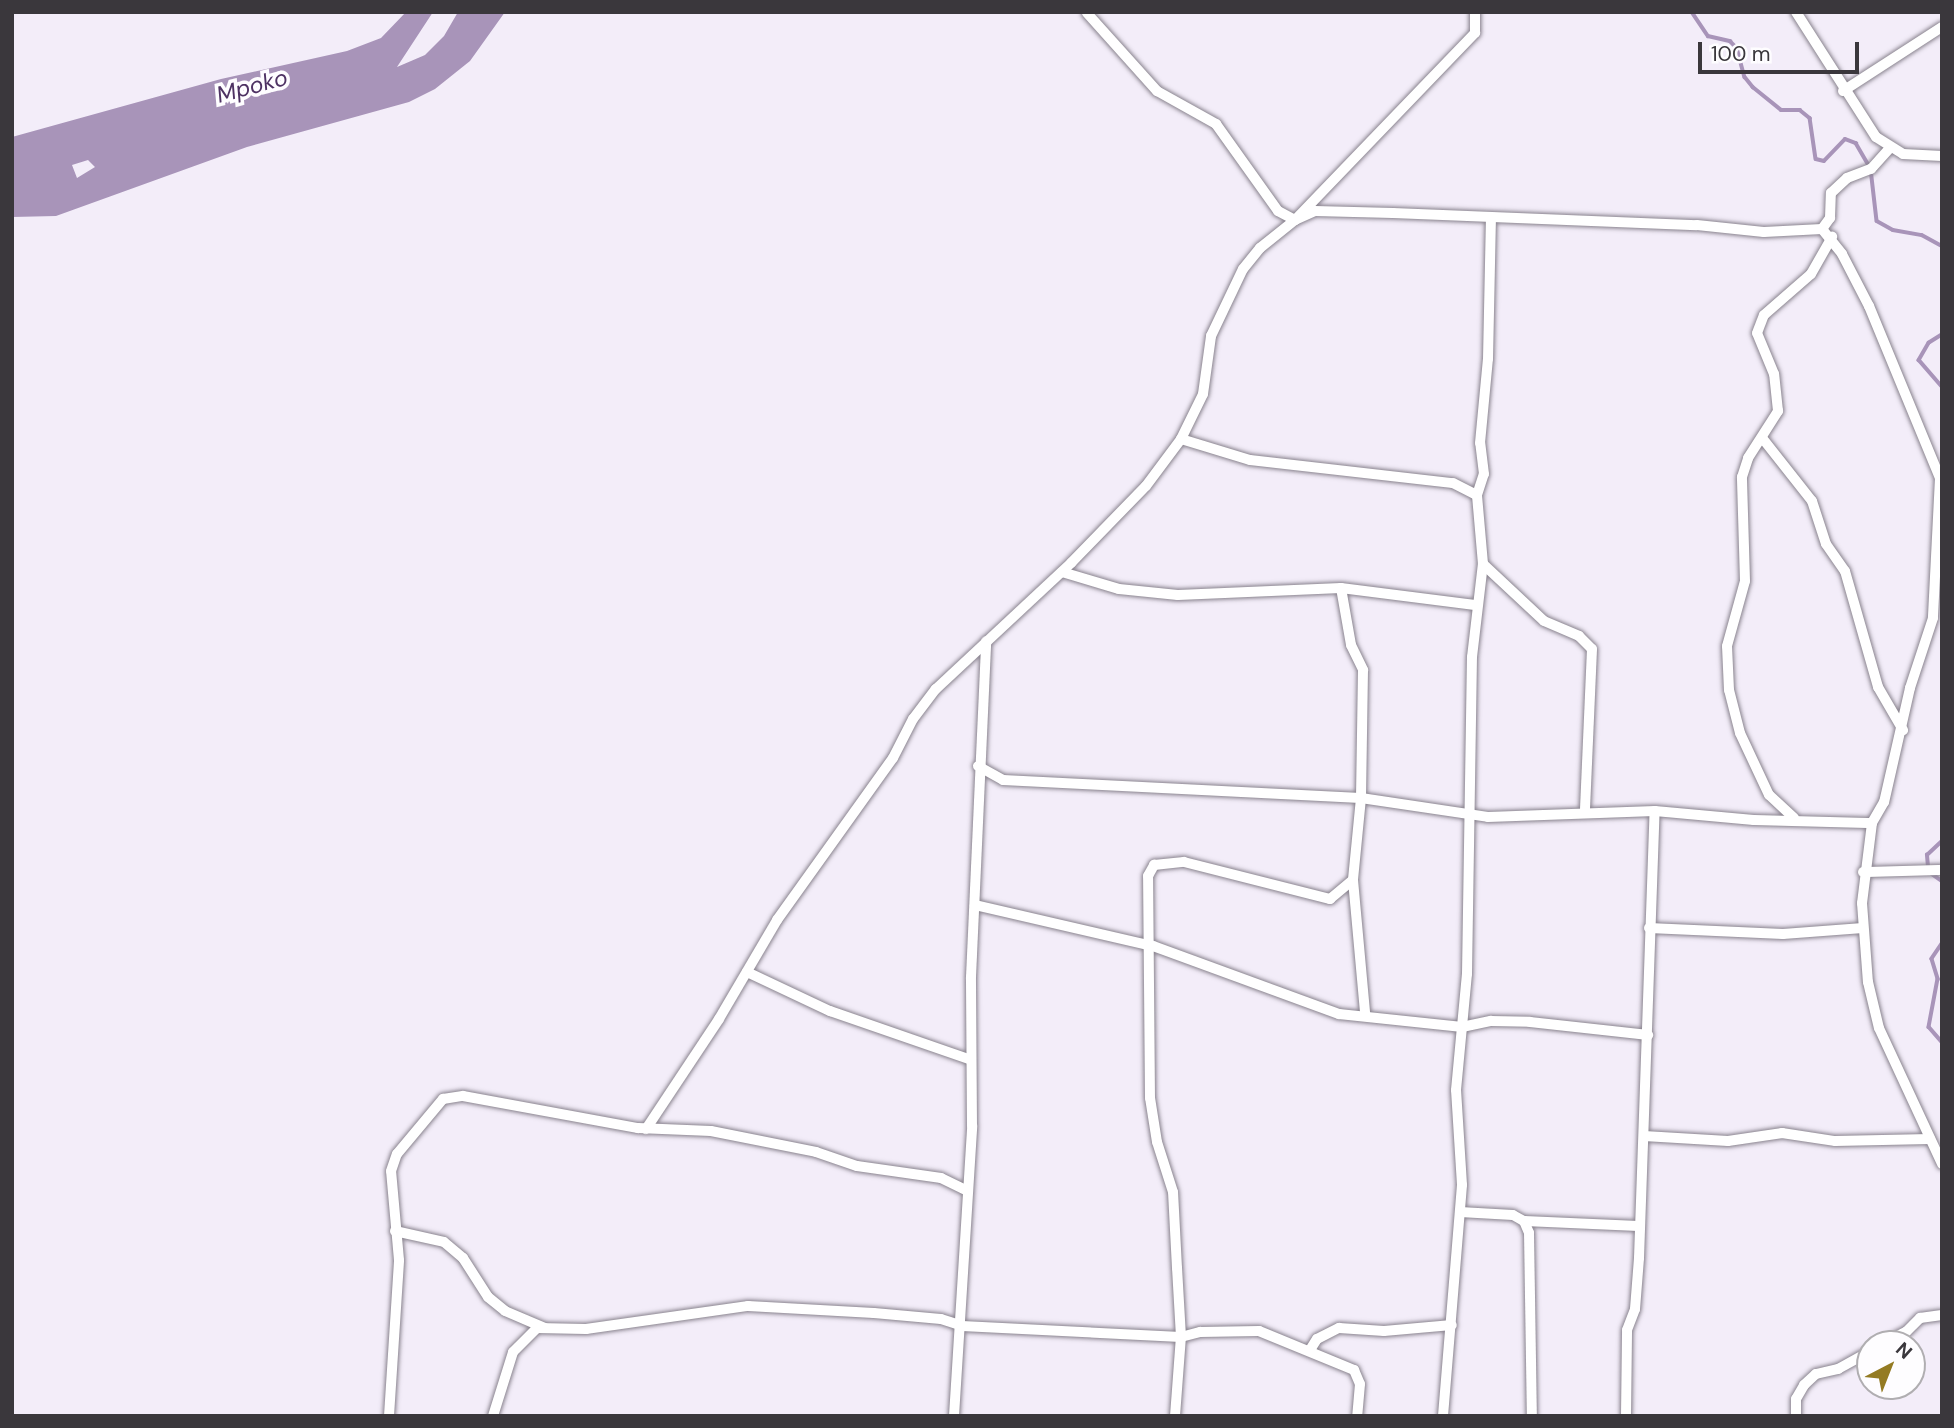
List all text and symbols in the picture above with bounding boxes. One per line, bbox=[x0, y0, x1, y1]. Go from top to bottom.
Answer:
scale bar bbox=[1702, 28, 1863, 72]
text: 100 m bbox=[1711, 40, 1771, 68]
water label: Mpoko bbox=[213, 63, 291, 109]
north arrow bbox=[1856, 1330, 1926, 1400]
text: N bbox=[1891, 1337, 1918, 1364]

